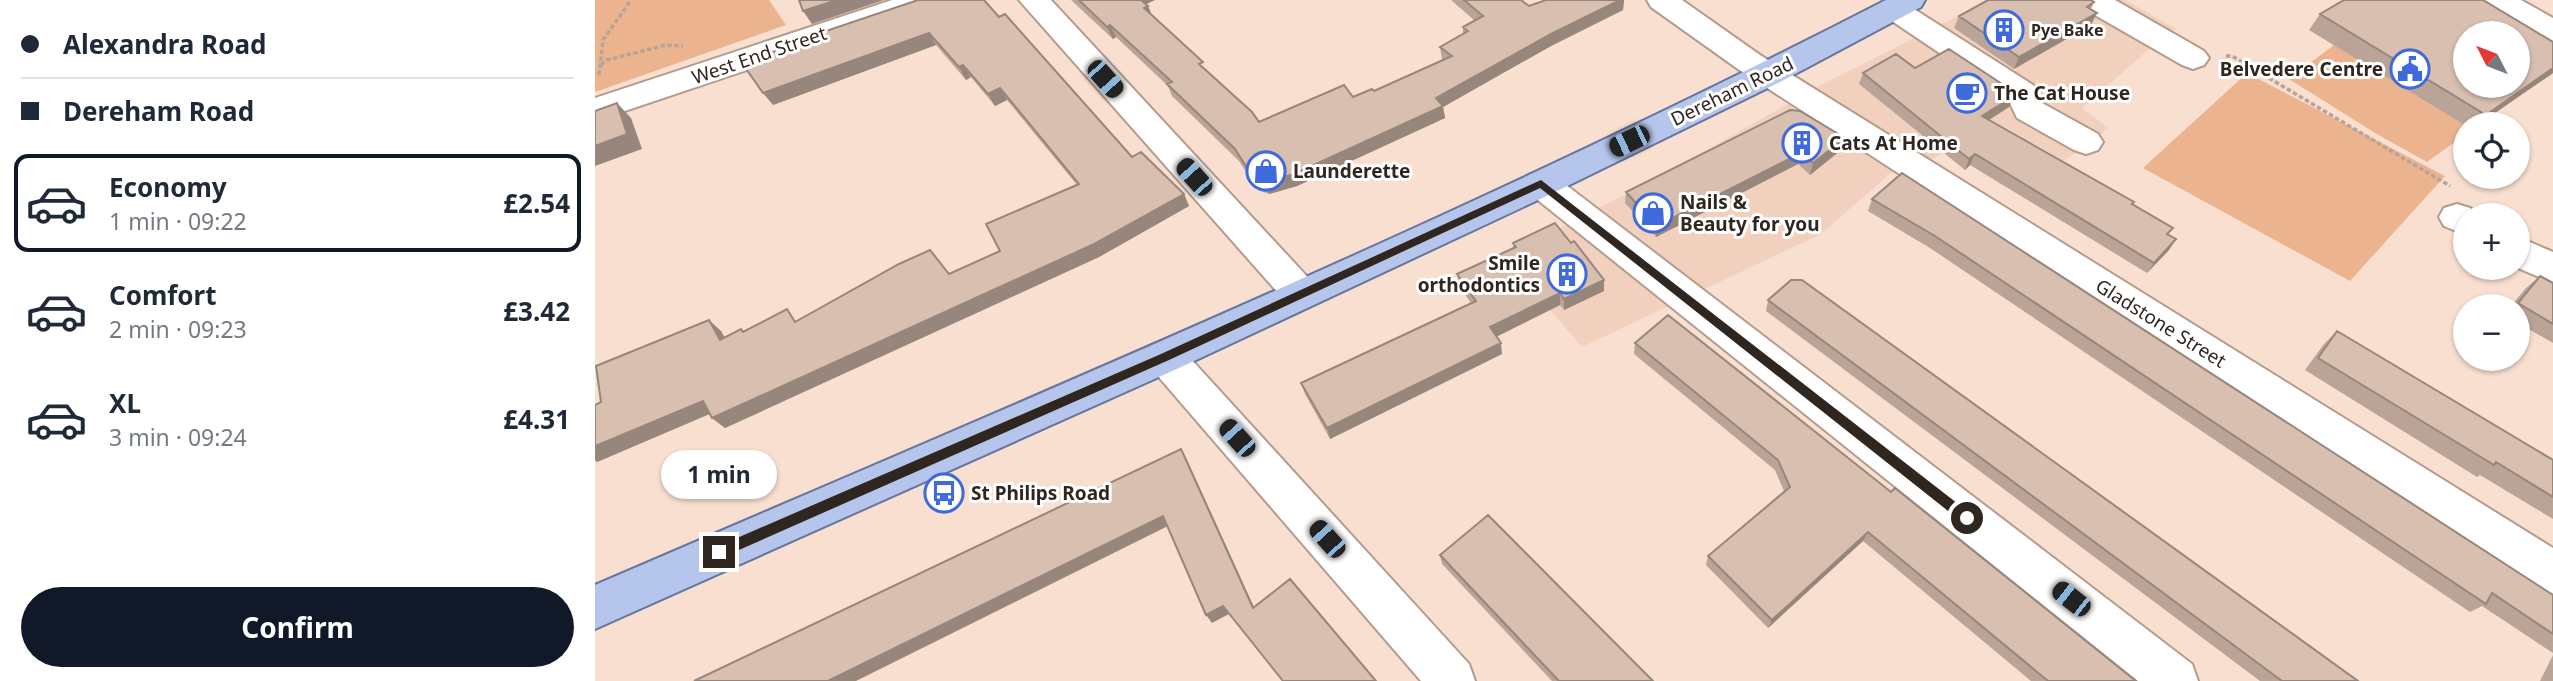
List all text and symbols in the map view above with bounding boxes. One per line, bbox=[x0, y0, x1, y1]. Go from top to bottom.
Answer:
building icon: Pye Bake bbox=[1983, 9, 2025, 51]
place label: Pye Bake bbox=[2031, 19, 2103, 41]
street label: West End Street bbox=[688, 20, 830, 90]
north arrow bbox=[2453, 21, 2531, 98]
map controls bbox=[2453, 21, 2530, 371]
text: Alexandra Road bbox=[63, 26, 266, 62]
public building icon: Belvedere Centre bbox=[2389, 48, 2431, 90]
street label: Dereham Road bbox=[1666, 50, 1798, 132]
car bbox=[1084, 56, 1127, 102]
place label: Belvedere Centre bbox=[2220, 56, 2383, 82]
cafe icon: The Cat House bbox=[1946, 72, 1988, 114]
place label: The Cat House bbox=[1994, 80, 2130, 106]
text: Dereham Road bbox=[63, 93, 254, 129]
button: locate bbox=[2453, 112, 2530, 189]
car bbox=[1606, 122, 1653, 160]
building icon: Cats At Home bbox=[1781, 122, 1823, 164]
place label: Cats At Home bbox=[1829, 130, 1958, 156]
shop icon: Launderette bbox=[1245, 150, 1287, 192]
car bbox=[1173, 154, 1216, 200]
place label: Launderette bbox=[1293, 158, 1410, 184]
text: Economy bbox=[109, 169, 227, 205]
icon: car bbox=[25, 172, 88, 235]
text: £2.54 bbox=[503, 185, 570, 221]
place label: Nails & Beauty for you bbox=[1680, 189, 1819, 237]
shop icon: Nails & Beauty for you bbox=[1632, 192, 1674, 234]
button: + bbox=[2453, 203, 2530, 280]
text: 1 min · 09:22 bbox=[109, 205, 247, 237]
place label: Smile orthodontics bbox=[1418, 250, 1540, 298]
building icon: Smile orthodontics bbox=[1546, 253, 1588, 295]
street label: Gladstone Street bbox=[2091, 273, 2231, 374]
text: Comfort bbox=[109, 277, 217, 313]
icon: car bbox=[25, 280, 88, 343]
text: £3.42 bbox=[503, 293, 570, 329]
button: − bbox=[2453, 294, 2530, 371]
text: 2 min · 09:23 bbox=[109, 313, 247, 345]
text: XL bbox=[109, 385, 141, 421]
icon: car bbox=[25, 388, 88, 451]
text: £4.31 bbox=[503, 401, 570, 437]
car bbox=[1216, 415, 1259, 461]
text: 3 min · 09:24 bbox=[109, 421, 247, 453]
callout: 1 min bbox=[661, 450, 777, 500]
text: 1 min bbox=[687, 458, 751, 490]
bus stop icon: St Philips Road bbox=[923, 472, 965, 514]
place label: St Philips Road bbox=[971, 480, 1110, 506]
route start bbox=[1951, 502, 1983, 534]
car bbox=[1306, 516, 1349, 562]
route end bbox=[703, 536, 735, 568]
car bbox=[2048, 578, 2095, 620]
button: Confirm bbox=[21, 587, 574, 667]

